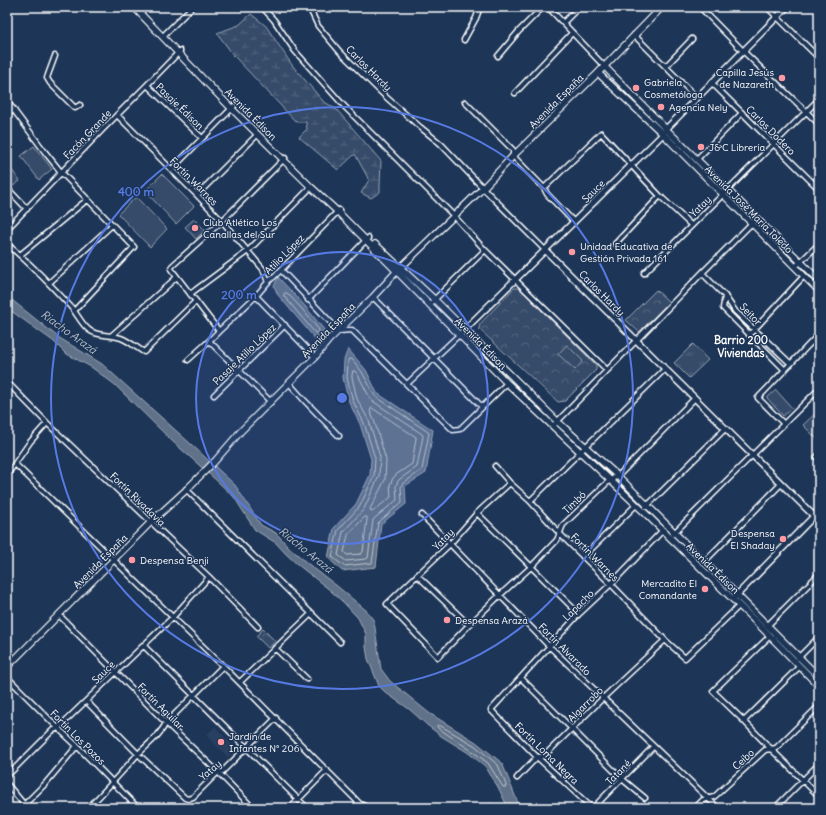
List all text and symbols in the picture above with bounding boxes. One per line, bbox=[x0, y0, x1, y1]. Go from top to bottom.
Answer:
street label: Carlos Hardy bbox=[343, 43, 394, 94]
place label: Capilla Jesús de Nazareth bbox=[716, 66, 774, 91]
street label: Avenida España bbox=[526, 71, 587, 131]
marker: Capilla Jesús de Nazareth bbox=[777, 73, 787, 83]
place label: Gabriela Cosmetóloga bbox=[644, 76, 703, 101]
street label: Pasaje Édison bbox=[153, 80, 206, 133]
marker: Gabriela Cosmetóloga bbox=[631, 83, 641, 93]
street label: Avenida Édison bbox=[222, 86, 280, 143]
place label: Agencia Nely bbox=[669, 101, 728, 114]
marker: Agencia Nely bbox=[656, 102, 666, 112]
street label: Carlos Dodero bbox=[743, 103, 798, 158]
street label: Facón Grande bbox=[61, 107, 114, 162]
place label: J&C Librería bbox=[709, 141, 766, 154]
marker: J&C Librería bbox=[696, 142, 706, 152]
street label: Fortín Warnes bbox=[167, 154, 221, 209]
street label: Avenida José María Toledo bbox=[702, 163, 796, 256]
street label: Sauce bbox=[579, 177, 608, 206]
text: 400 m bbox=[118, 184, 155, 199]
street label: Yatay bbox=[687, 193, 714, 220]
place label: Club Atlético Los Canallas del Sur bbox=[203, 216, 277, 241]
marker: Club Atlético Los Canallas del Sur bbox=[190, 223, 200, 233]
street label: Atilio López bbox=[262, 231, 307, 277]
place label: Unidad Educativa de Gestión Privada 161 bbox=[580, 240, 672, 265]
marker: Unidad Educativa de Gestión Privada 161 bbox=[567, 247, 577, 257]
street label: Carlos Hardy bbox=[576, 268, 627, 319]
text: 200 m bbox=[221, 287, 257, 302]
street label: Avenida España bbox=[299, 300, 358, 361]
street label: Seitor bbox=[737, 300, 764, 328]
water label: Riacho Arazá bbox=[38, 307, 100, 357]
street label: Avenida Édison bbox=[452, 315, 510, 372]
street label: Pasaje Atilio López bbox=[210, 321, 279, 388]
district label: Barrio 200 Viviendas bbox=[714, 333, 768, 360]
centre of rings bbox=[335, 391, 349, 405]
street label: Fortín Rivadavia bbox=[107, 470, 168, 529]
street label: Timbó bbox=[560, 488, 589, 517]
water label: Riacho Arazá bbox=[276, 524, 336, 577]
street label: Yatay bbox=[430, 526, 457, 553]
place label: Despensa El Shaday bbox=[730, 527, 775, 552]
street label: Fortín Warnes bbox=[568, 530, 622, 585]
street label: Avenida España bbox=[70, 531, 131, 591]
marker: Despensa El Shaday bbox=[778, 534, 788, 544]
street label: Avenida Édison bbox=[684, 540, 742, 597]
place label: Despensa Benji bbox=[140, 554, 209, 567]
marker: Despensa Benji bbox=[127, 555, 137, 565]
place label: Mercadito El Comandante bbox=[639, 577, 697, 602]
marker: Mercadito El Comandante bbox=[700, 584, 710, 594]
street label: Lapacho bbox=[560, 587, 597, 624]
place label: Despensa Arazá bbox=[455, 614, 528, 627]
marker: Despensa Arazá bbox=[442, 615, 452, 625]
street label: Fortín Alvarado bbox=[536, 620, 594, 679]
street label: Sauce bbox=[89, 658, 118, 687]
street label: Fortín Aguilar bbox=[135, 680, 187, 732]
street label: Algarrobo bbox=[565, 684, 606, 725]
street label: Fortín Los Pozos bbox=[47, 707, 108, 768]
street label: Fortín Loma Negra bbox=[512, 720, 582, 787]
place label: Jardín de Infantes N° 206 bbox=[229, 730, 300, 755]
marker: Jardín de Infantes N° 206 bbox=[216, 737, 226, 747]
street label: Ceibo bbox=[730, 746, 757, 773]
street label: Yatay bbox=[196, 757, 224, 783]
street label: Tatané bbox=[603, 757, 634, 788]

